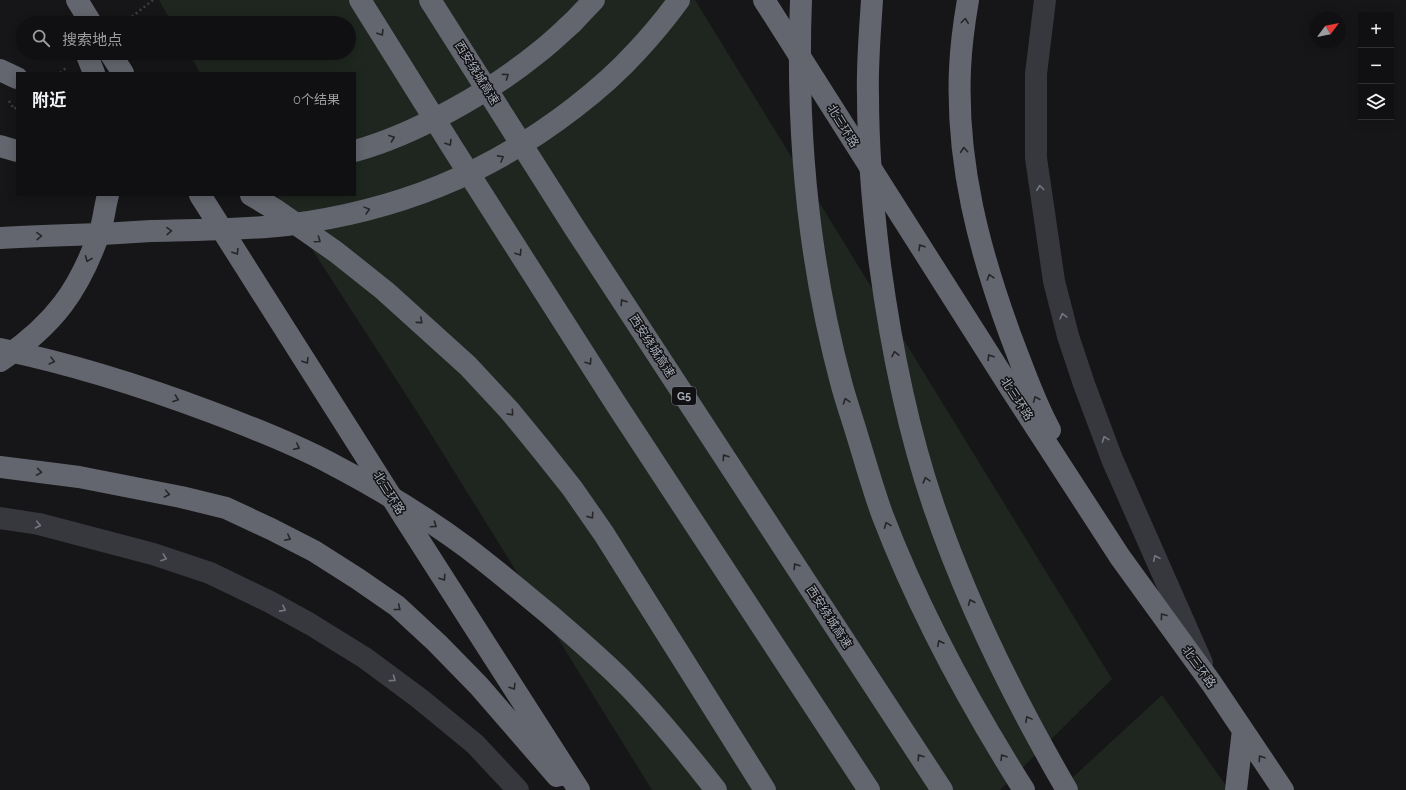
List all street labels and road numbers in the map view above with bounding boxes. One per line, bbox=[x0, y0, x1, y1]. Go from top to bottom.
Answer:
street label: 西安绕城高速 bbox=[452, 39, 502, 107]
street label: 北三环路 bbox=[824, 102, 862, 150]
street label: 西安绕城高速 bbox=[627, 312, 677, 380]
street label: 北三环路 bbox=[998, 375, 1036, 423]
road number: G5 bbox=[672, 387, 696, 405]
street label: 北三环路 bbox=[370, 469, 408, 517]
street label: 西安绕城高速 bbox=[804, 583, 854, 651]
street label: 北三环路 bbox=[1179, 643, 1219, 691]

